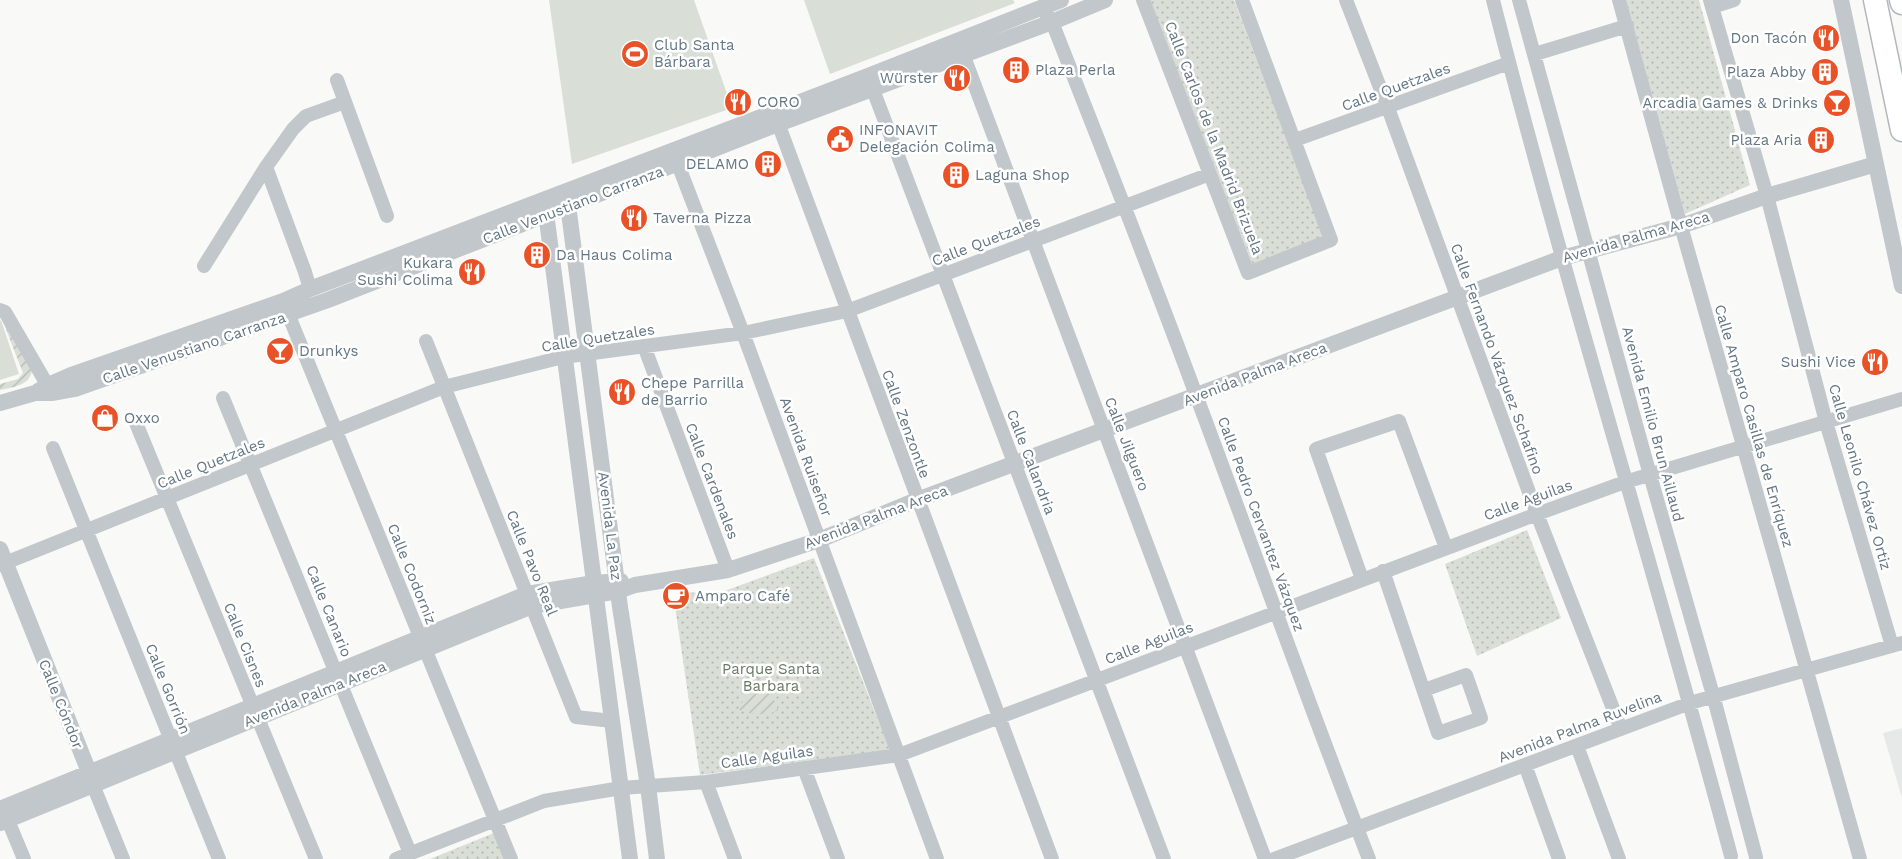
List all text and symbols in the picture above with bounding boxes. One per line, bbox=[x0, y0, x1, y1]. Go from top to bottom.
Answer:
street label: Calle Carlos de la Madrid Brizuela bbox=[1161, 19, 1267, 258]
restaurant icon: Don Tacón bbox=[1811, 23, 1841, 53]
place label: Don Tacón bbox=[1730, 29, 1807, 47]
place label: Club Santa Bárbara bbox=[654, 36, 735, 71]
sports icon: Club Santa Bárbara bbox=[620, 39, 650, 69]
building icon: Plaza Perla bbox=[1001, 55, 1031, 85]
building icon: Plaza Abby bbox=[1810, 57, 1840, 87]
street label: Calle Quetzales bbox=[1339, 59, 1453, 115]
place label: Plaza Perla bbox=[1035, 61, 1116, 79]
restaurant icon: Würster bbox=[942, 63, 972, 93]
place label: Plaza Abby bbox=[1727, 63, 1806, 81]
place label: Würster bbox=[880, 69, 938, 87]
restaurant icon: CORO bbox=[723, 87, 753, 117]
bar icon: Arcadia Games & Drinks bbox=[1822, 88, 1852, 118]
place label: CORO bbox=[757, 93, 800, 111]
place label: Arcadia Games & Drinks bbox=[1643, 94, 1818, 112]
place label: INFONAVIT Delegación Colima bbox=[859, 121, 995, 156]
public building icon: INFONAVIT Delegación Colima bbox=[825, 124, 855, 154]
building icon: Plaza Aria bbox=[1806, 125, 1836, 155]
place label: Plaza Aria bbox=[1731, 131, 1803, 149]
building icon: DELAMO bbox=[753, 149, 783, 179]
place label: DELAMO bbox=[686, 155, 749, 173]
building icon: Laguna Shop bbox=[941, 160, 971, 190]
street label: Calle Venustiano Carranza bbox=[480, 162, 667, 248]
place label: Laguna Shop bbox=[975, 166, 1070, 184]
restaurant icon: Taverna Pizza bbox=[619, 203, 649, 233]
street label: Avenida Palma Areca bbox=[1560, 207, 1712, 267]
place label: Taverna Pizza bbox=[653, 209, 752, 227]
street label: Calle Quetzales bbox=[929, 212, 1043, 270]
building icon: Da Haus Colima bbox=[522, 240, 552, 270]
street label: Calle Fernando Vázquez Schafino bbox=[1447, 241, 1547, 477]
place label: Da Haus Colima bbox=[556, 246, 673, 264]
place label: Kukara Sushi Colima bbox=[357, 254, 454, 289]
restaurant icon: Kukara Sushi Colima bbox=[457, 257, 487, 287]
street label: Calle Amparo Casillas de Enríquez bbox=[1711, 302, 1797, 550]
street label: Calle Venustiano Carranza bbox=[100, 308, 288, 388]
street label: Calle Quetzales bbox=[540, 320, 656, 356]
street label: Avenida Emilio Brun Aillaud bbox=[1618, 324, 1688, 524]
bar icon: Drunkys bbox=[265, 336, 295, 366]
street label: Avenida Palma Areca bbox=[1181, 338, 1330, 410]
place label: Drunkys bbox=[299, 342, 358, 360]
restaurant icon: Sushi Vice bbox=[1860, 347, 1890, 377]
place label: Sushi Vice bbox=[1781, 353, 1856, 371]
street label: Calle Zenzontle bbox=[878, 367, 934, 481]
place label: Chepe Parrilla de Barrio bbox=[641, 374, 744, 409]
restaurant icon: Chepe Parrilla de Barrio bbox=[607, 377, 637, 407]
street label: Calle Leonilo Chávez Ortiz bbox=[1825, 382, 1895, 572]
street label: Calle Jilguero bbox=[1101, 394, 1153, 494]
street label: Avenida Ruiseñor bbox=[776, 395, 836, 519]
shop icon: Oxxo bbox=[90, 403, 120, 433]
street label: Calle Calandria bbox=[1003, 407, 1059, 517]
place label: Oxxo bbox=[124, 409, 160, 427]
street label: Calle Pedro Cervantez Vázquez bbox=[1214, 414, 1308, 634]
street label: Calle Cardenales bbox=[681, 420, 743, 542]
street label: Calle Quetzales bbox=[155, 433, 268, 493]
street label: Avenida La Paz bbox=[594, 470, 626, 582]
street label: Calle Aguilas bbox=[1481, 476, 1575, 524]
street label: Avenida Palma Areca bbox=[802, 481, 951, 553]
street label: Calle Pavo Real bbox=[503, 507, 562, 619]
street label: Calle Codorniz bbox=[384, 521, 440, 627]
street label: Calle Canario bbox=[302, 562, 356, 660]
cafe icon: Amparo Café bbox=[661, 581, 691, 611]
place label: Amparo Café bbox=[695, 587, 790, 605]
street label: Calle Cisnes bbox=[220, 600, 270, 690]
street label: Calle Aguilas bbox=[1102, 618, 1196, 668]
street label: Calle Gorrión bbox=[142, 641, 194, 737]
street label: Calle Cóndor bbox=[35, 657, 87, 751]
street label: Avenida Palma Areca bbox=[241, 657, 389, 731]
park label: Parque Santa Barbara bbox=[722, 660, 820, 695]
street label: Avenida Palma Ruvelina bbox=[1496, 687, 1665, 766]
street label: Calle Aguilas bbox=[720, 742, 815, 772]

